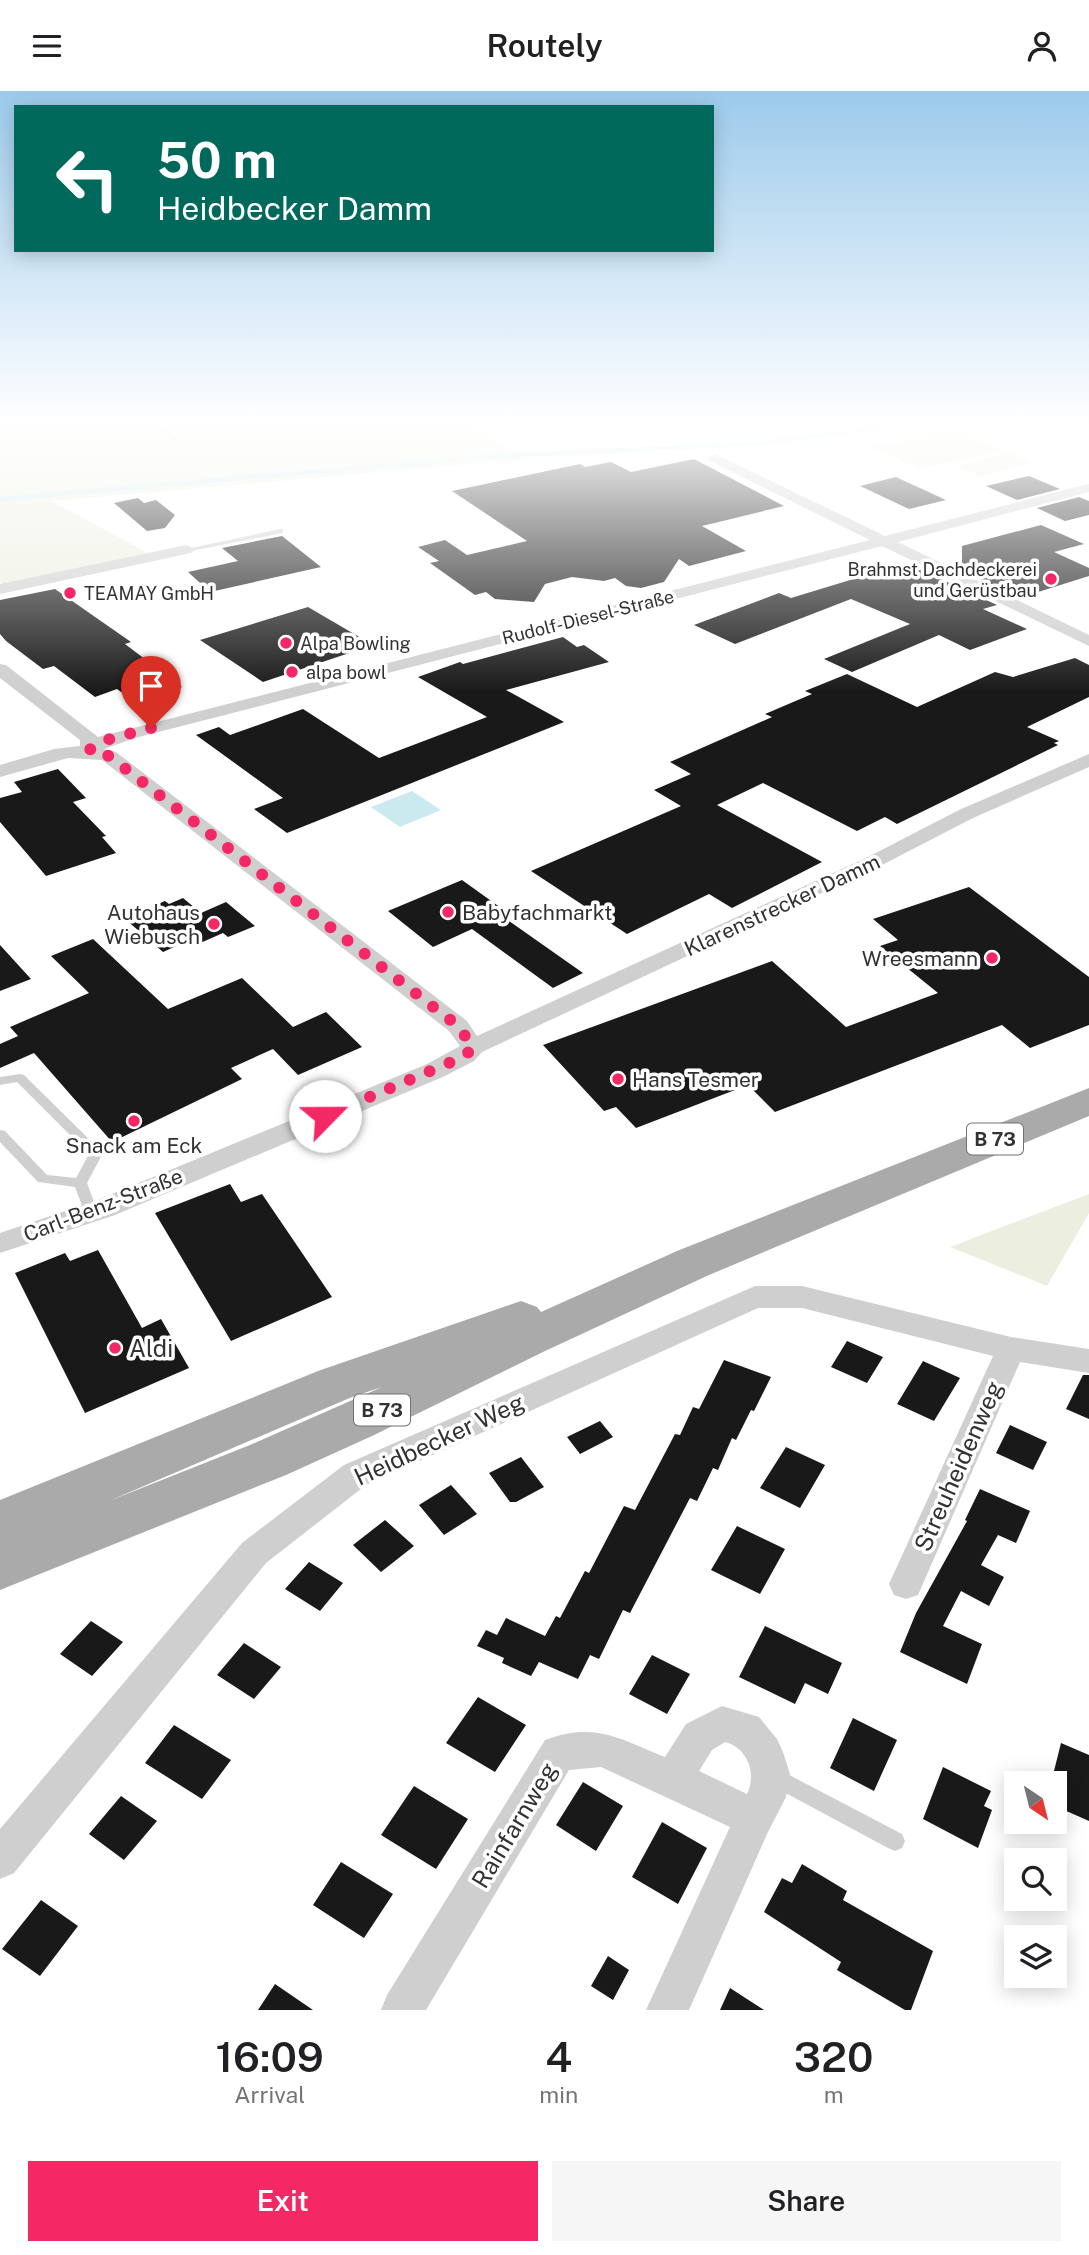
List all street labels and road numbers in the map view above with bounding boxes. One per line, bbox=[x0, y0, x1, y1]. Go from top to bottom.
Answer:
street label: Rudolf-Diesel-Straße bbox=[500, 585, 676, 649]
street label: Klarenstrecker Damm bbox=[680, 849, 884, 961]
road number: B 73 bbox=[967, 1123, 1023, 1155]
street label: Carl-Benz-Straße bbox=[20, 1163, 186, 1247]
street label: Streuheidenweg bbox=[908, 1377, 1008, 1555]
street label: Heidbecker Weg bbox=[349, 1387, 529, 1491]
road number: B 73 bbox=[354, 1394, 410, 1425]
street label: Rainfarnweg bbox=[466, 1757, 562, 1893]

